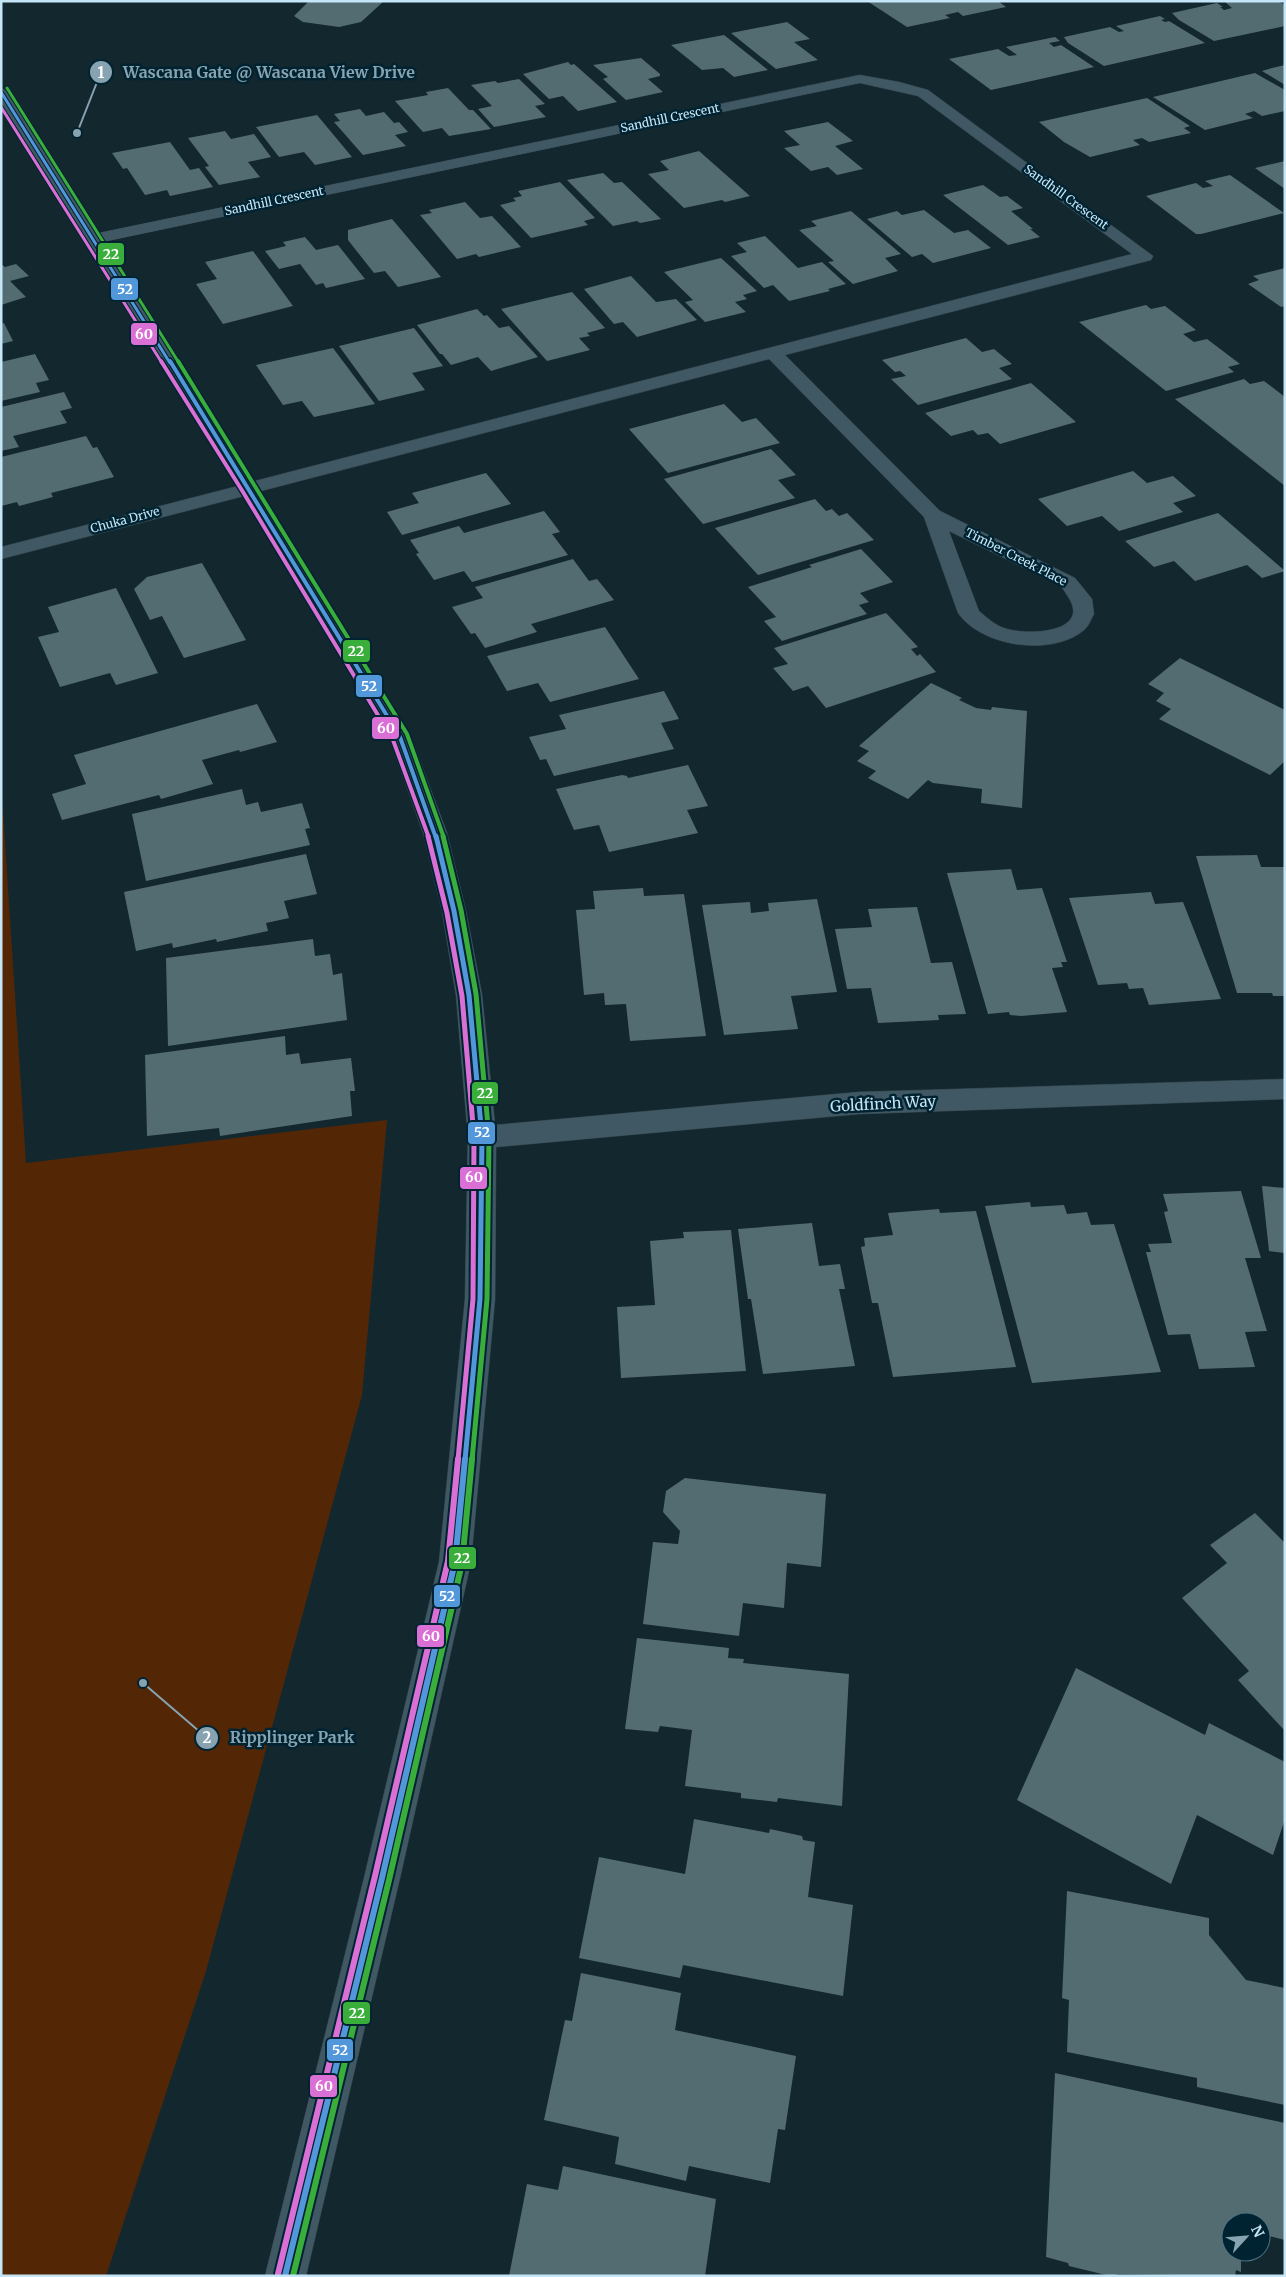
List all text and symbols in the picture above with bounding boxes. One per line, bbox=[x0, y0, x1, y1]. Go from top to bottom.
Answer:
callout: Wascana Gate @ Wascana View Drive bbox=[88, 57, 425, 88]
text: Wascana Gate @ Wascana View Drive bbox=[122, 62, 415, 82]
text: 1 bbox=[98, 63, 105, 82]
street label: Sandhill Crescent bbox=[619, 100, 721, 135]
street label: Sandhill Crescent bbox=[1021, 161, 1112, 232]
street label: Sandhill Crescent bbox=[223, 183, 325, 218]
line badge: 22 bbox=[97, 242, 125, 266]
text: 22 bbox=[103, 245, 119, 263]
line badge: 52 bbox=[110, 277, 139, 301]
text: 52 bbox=[117, 280, 133, 298]
line badge: 60 bbox=[130, 322, 158, 346]
text: 60 bbox=[135, 325, 153, 343]
street label: Chuka Drive bbox=[89, 503, 161, 536]
street label: Timber Creek Place bbox=[963, 524, 1070, 589]
line badge: 22 bbox=[342, 639, 371, 663]
text: 22 bbox=[348, 642, 364, 660]
line badge: 52 bbox=[355, 674, 383, 698]
text: 52 bbox=[361, 677, 377, 695]
line badge: 60 bbox=[371, 716, 400, 740]
text: 60 bbox=[377, 719, 395, 737]
line badge: 22 bbox=[471, 1081, 499, 1105]
text: 22 bbox=[477, 1084, 493, 1102]
street label: Goldfinch Way bbox=[830, 1091, 937, 1116]
line badge: 52 bbox=[467, 1121, 496, 1145]
text: 52 bbox=[474, 1123, 490, 1141]
line badge: 60 bbox=[459, 1166, 488, 1190]
text: 60 bbox=[465, 1168, 483, 1186]
line badge: 22 bbox=[448, 1546, 477, 1570]
text: 22 bbox=[454, 1549, 470, 1567]
line badge: 52 bbox=[433, 1584, 461, 1608]
text: 52 bbox=[439, 1587, 455, 1605]
line badge: 60 bbox=[416, 1624, 445, 1648]
text: 60 bbox=[422, 1627, 440, 1645]
callout: Ripplinger Park bbox=[195, 1722, 364, 1753]
text: Ripplinger Park bbox=[230, 1727, 355, 1747]
text: 2 bbox=[203, 1728, 212, 1747]
line badge: 22 bbox=[342, 2001, 371, 2025]
text: 22 bbox=[349, 2004, 365, 2022]
line badge: 52 bbox=[326, 2038, 354, 2062]
text: 52 bbox=[332, 2041, 348, 2059]
line badge: 60 bbox=[309, 2074, 338, 2098]
text: 60 bbox=[315, 2077, 333, 2095]
north arrow bbox=[1221, 2212, 1271, 2262]
text: N bbox=[1247, 2222, 1268, 2240]

